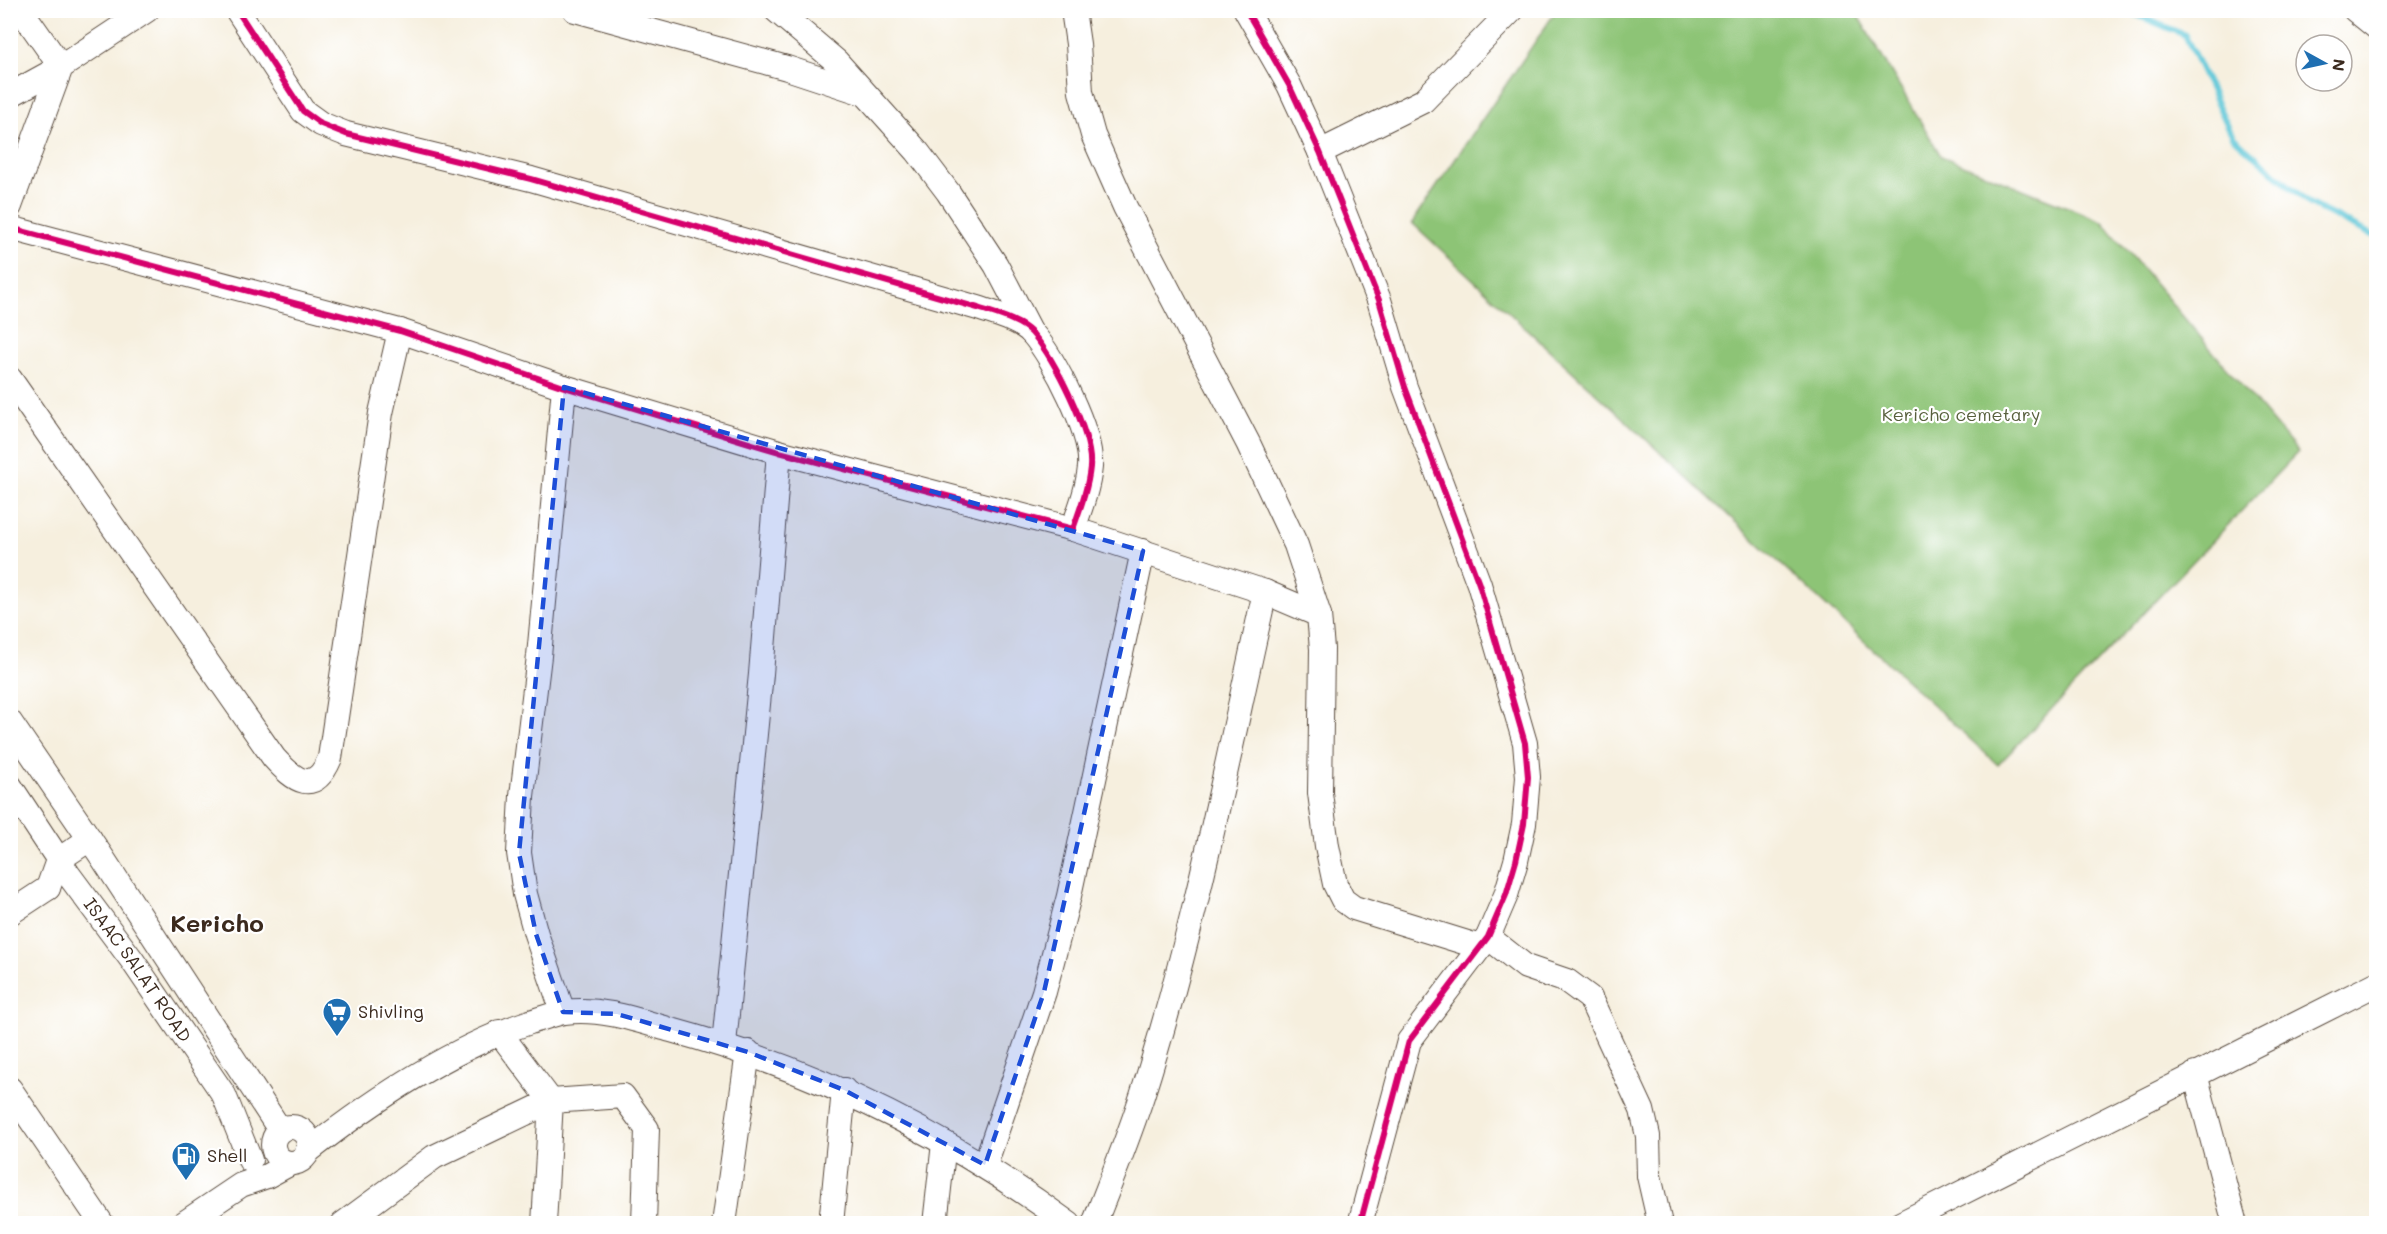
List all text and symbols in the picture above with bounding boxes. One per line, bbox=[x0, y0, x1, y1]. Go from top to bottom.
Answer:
north arrow bbox=[2294, 33, 2354, 93]
text: N bbox=[2328, 58, 2351, 73]
park label: Kericho cemetary bbox=[1882, 402, 2040, 426]
street label: ISAAC SALAT ROAD bbox=[79, 893, 197, 1046]
district label: Kericho bbox=[170, 907, 264, 938]
supermarket icon: Shivling bbox=[321, 996, 353, 1038]
place label: Shivling bbox=[358, 999, 424, 1023]
fuel station icon: Shell bbox=[170, 1140, 202, 1182]
place label: Shell bbox=[207, 1143, 247, 1167]

